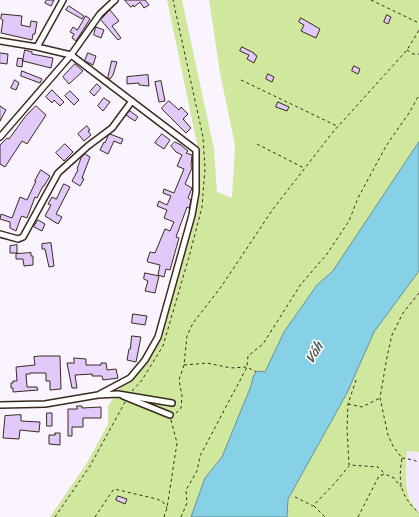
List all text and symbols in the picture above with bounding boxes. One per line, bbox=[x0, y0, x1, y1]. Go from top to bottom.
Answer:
water label: Váh bbox=[302, 339, 328, 367]

